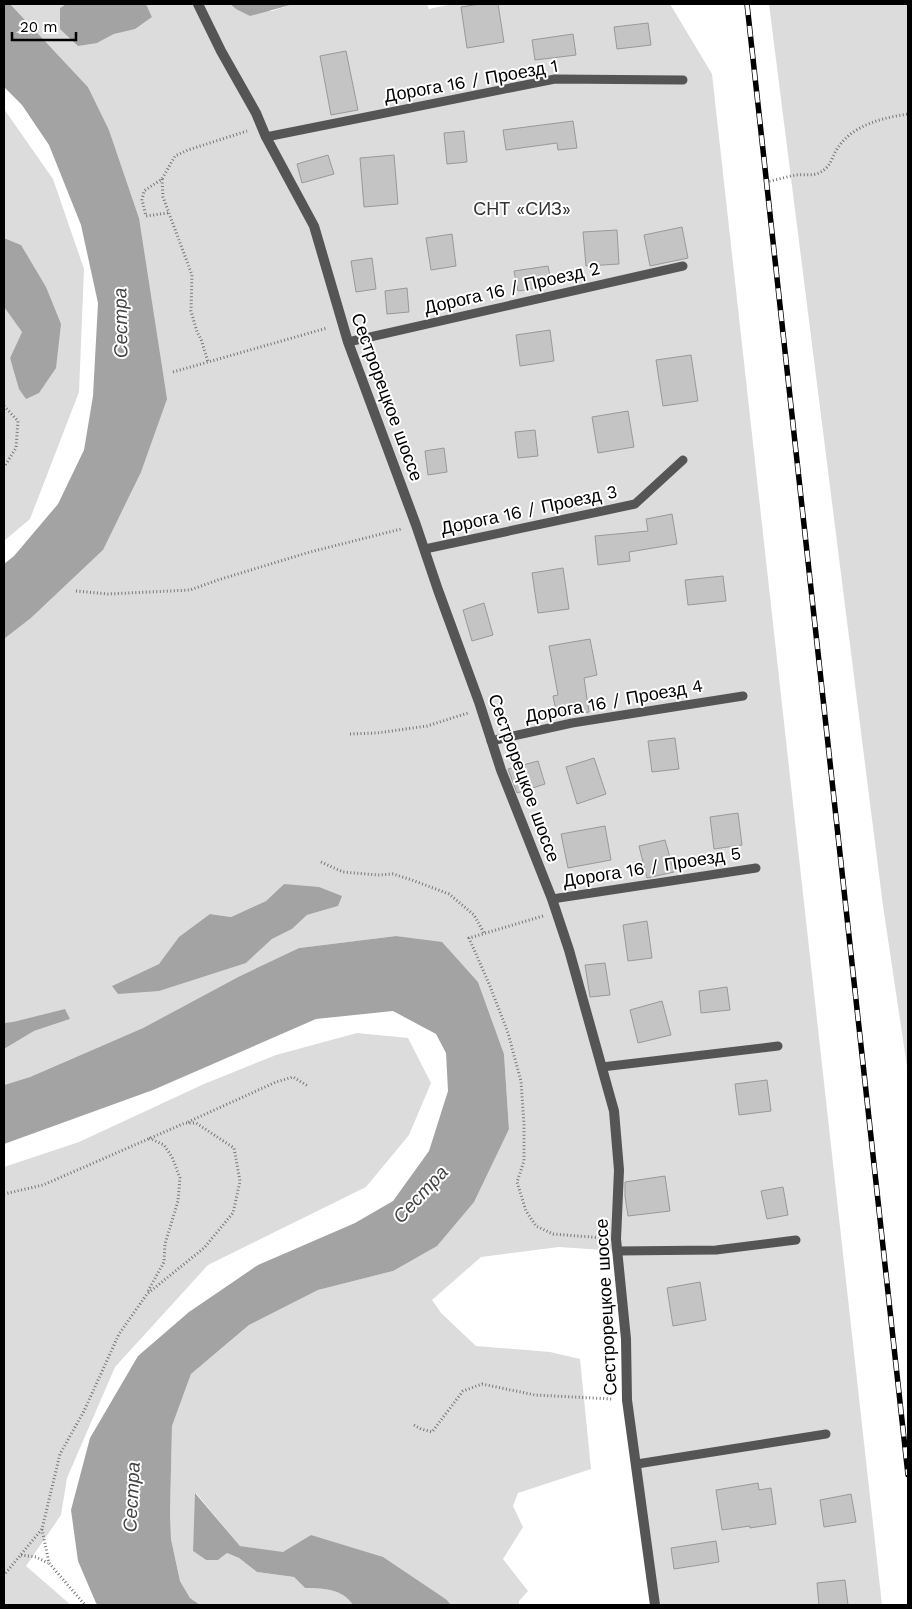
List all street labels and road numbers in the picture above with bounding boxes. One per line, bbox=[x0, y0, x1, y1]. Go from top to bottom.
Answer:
street label: Дорога 16 / Проезд 1 bbox=[382, 55, 560, 106]
street label: Дорога 16 / Проезд 2 bbox=[422, 257, 602, 318]
street label: Сестрорецкое шоссе bbox=[347, 310, 428, 484]
street label: Дорога 16 / Проезд 3 bbox=[439, 481, 619, 539]
street label: Дорога 16 / Проезд 4 bbox=[523, 674, 705, 727]
street label: Сестрорецкое шоссе bbox=[484, 691, 565, 865]
street label: Дорога 16 / Проезд 5 bbox=[561, 842, 742, 891]
street label: Сестрорецкое шоссе bbox=[590, 1218, 621, 1396]

